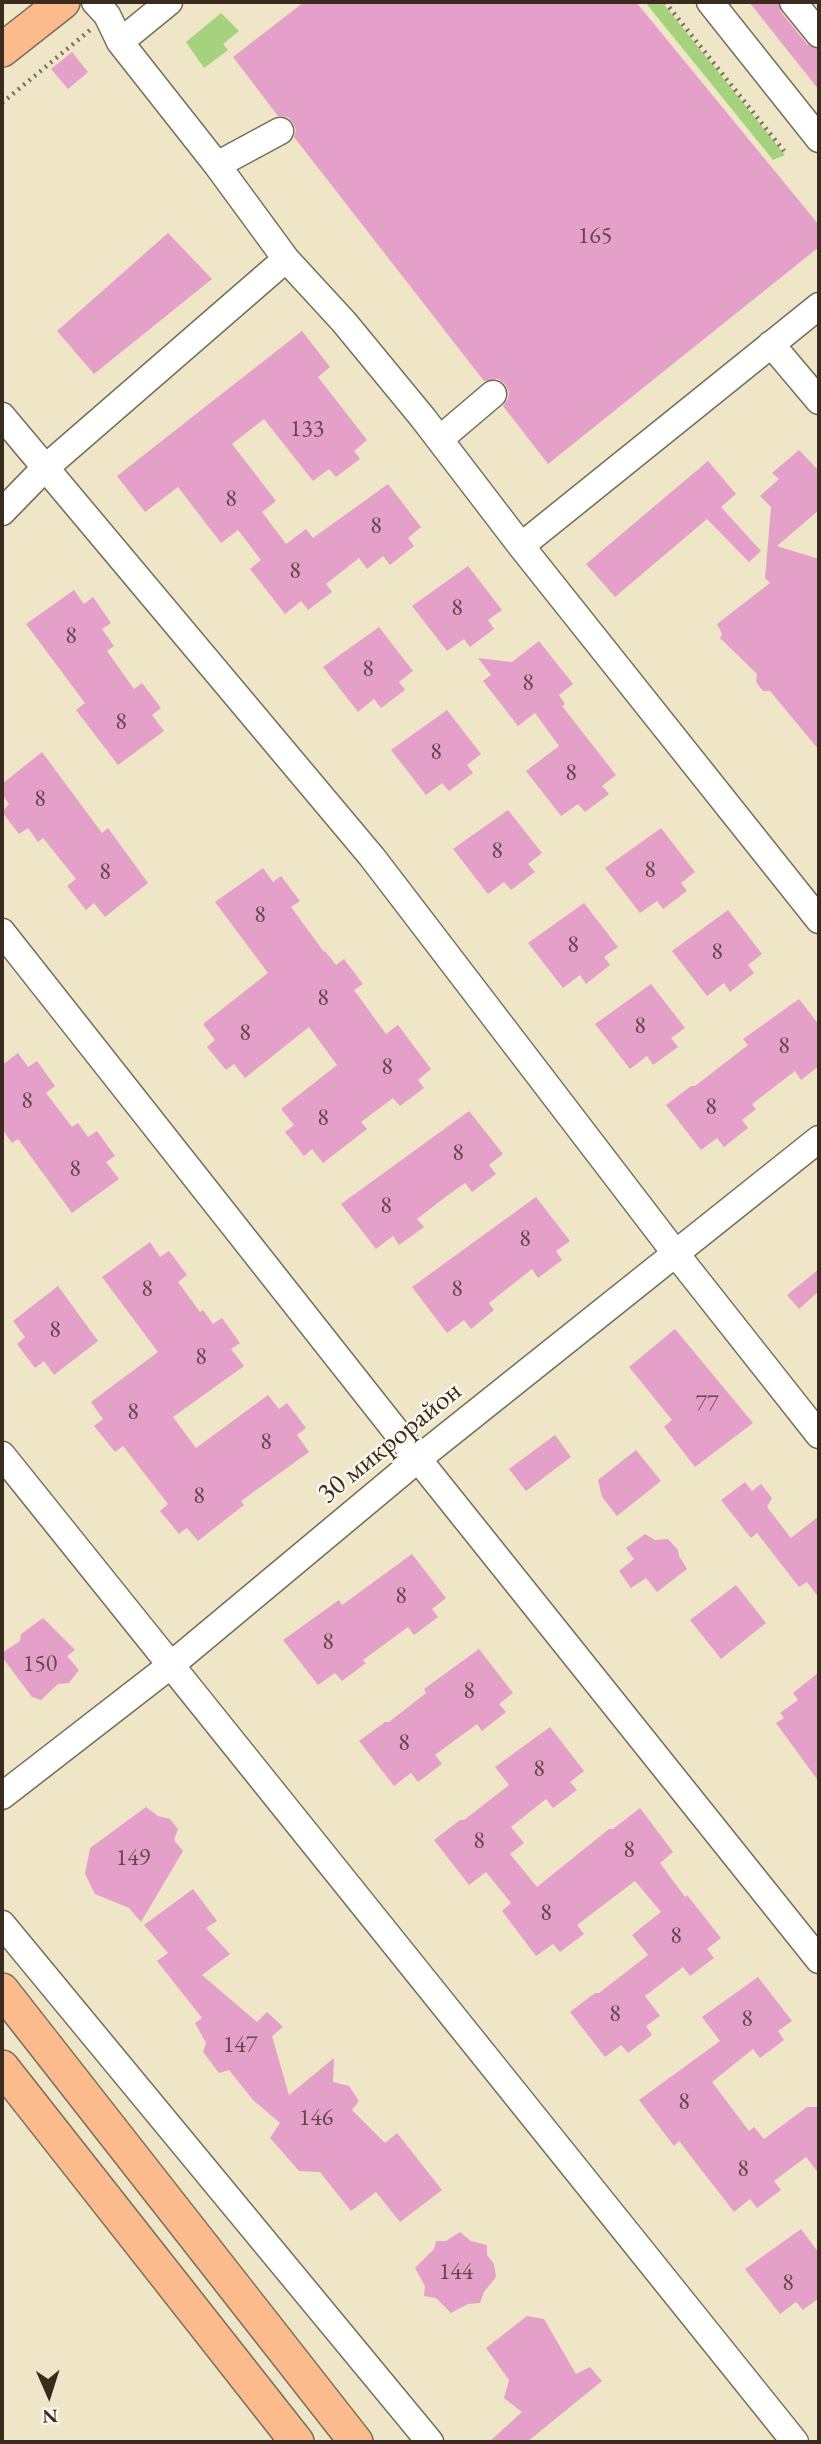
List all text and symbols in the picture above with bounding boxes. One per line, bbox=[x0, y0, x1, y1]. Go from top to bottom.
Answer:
house number: 165 bbox=[578, 222, 612, 250]
house number: 133 bbox=[290, 415, 324, 443]
house number: 8 bbox=[225, 485, 237, 513]
house number: 8 bbox=[370, 512, 382, 540]
house number: 8 bbox=[289, 557, 301, 585]
house number: 8 bbox=[451, 594, 463, 622]
house number: 8 bbox=[65, 622, 77, 650]
house number: 8 bbox=[362, 655, 374, 683]
house number: 8 bbox=[522, 669, 534, 697]
house number: 8 bbox=[115, 708, 127, 736]
house number: 8 bbox=[430, 738, 442, 766]
house number: 8 bbox=[565, 759, 577, 787]
house number: 8 bbox=[34, 785, 46, 813]
house number: 8 bbox=[491, 837, 503, 865]
house number: 8 bbox=[644, 856, 656, 884]
house number: 8 bbox=[99, 858, 111, 886]
house number: 8 bbox=[254, 901, 266, 929]
house number: 8 bbox=[567, 931, 579, 959]
house number: 8 bbox=[711, 938, 723, 966]
house number: 8 bbox=[317, 984, 329, 1012]
house number: 8 bbox=[634, 1012, 646, 1040]
house number: 8 bbox=[239, 1019, 251, 1047]
house number: 8 bbox=[778, 1032, 790, 1060]
house number: 8 bbox=[381, 1053, 393, 1081]
house number: 8 bbox=[21, 1087, 33, 1115]
house number: 8 bbox=[705, 1093, 717, 1121]
house number: 8 bbox=[317, 1104, 329, 1132]
house number: 8 bbox=[452, 1139, 464, 1167]
house number: 8 bbox=[69, 1155, 81, 1183]
house number: 8 bbox=[380, 1192, 392, 1220]
house number: 8 bbox=[519, 1225, 531, 1253]
house number: 8 bbox=[141, 1275, 153, 1303]
house number: 8 bbox=[451, 1275, 463, 1303]
house number: 8 bbox=[49, 1316, 61, 1344]
house number: 8 bbox=[195, 1343, 207, 1371]
street label: 30 микрорайон bbox=[311, 1375, 469, 1511]
house number: 77 bbox=[695, 1390, 719, 1418]
house number: 8 bbox=[127, 1398, 139, 1426]
house number: 8 bbox=[260, 1428, 272, 1456]
house number: 8 bbox=[193, 1482, 205, 1510]
house number: 8 bbox=[395, 1582, 407, 1610]
house number: 8 bbox=[322, 1628, 334, 1656]
house number: 150 bbox=[23, 1650, 57, 1678]
house number: 8 bbox=[463, 1677, 475, 1705]
house number: 8 bbox=[398, 1729, 410, 1757]
house number: 8 bbox=[533, 1755, 545, 1783]
house number: 8 bbox=[473, 1827, 485, 1855]
house number: 8 bbox=[623, 1836, 635, 1864]
house number: 149 bbox=[116, 1844, 150, 1872]
house number: 8 bbox=[540, 1899, 552, 1927]
house number: 8 bbox=[670, 1922, 682, 1950]
house number: 8 bbox=[609, 2000, 621, 2028]
house number: 8 bbox=[741, 2005, 753, 2033]
house number: 147 bbox=[223, 2031, 257, 2059]
house number: 8 bbox=[678, 2088, 690, 2116]
house number: 146 bbox=[299, 2104, 333, 2132]
house number: 8 bbox=[737, 2155, 749, 2183]
house number: 144 bbox=[439, 2258, 473, 2286]
house number: 8 bbox=[782, 2269, 794, 2297]
north arrow bbox=[14, 2360, 84, 2430]
text: N bbox=[42, 2404, 58, 2429]

